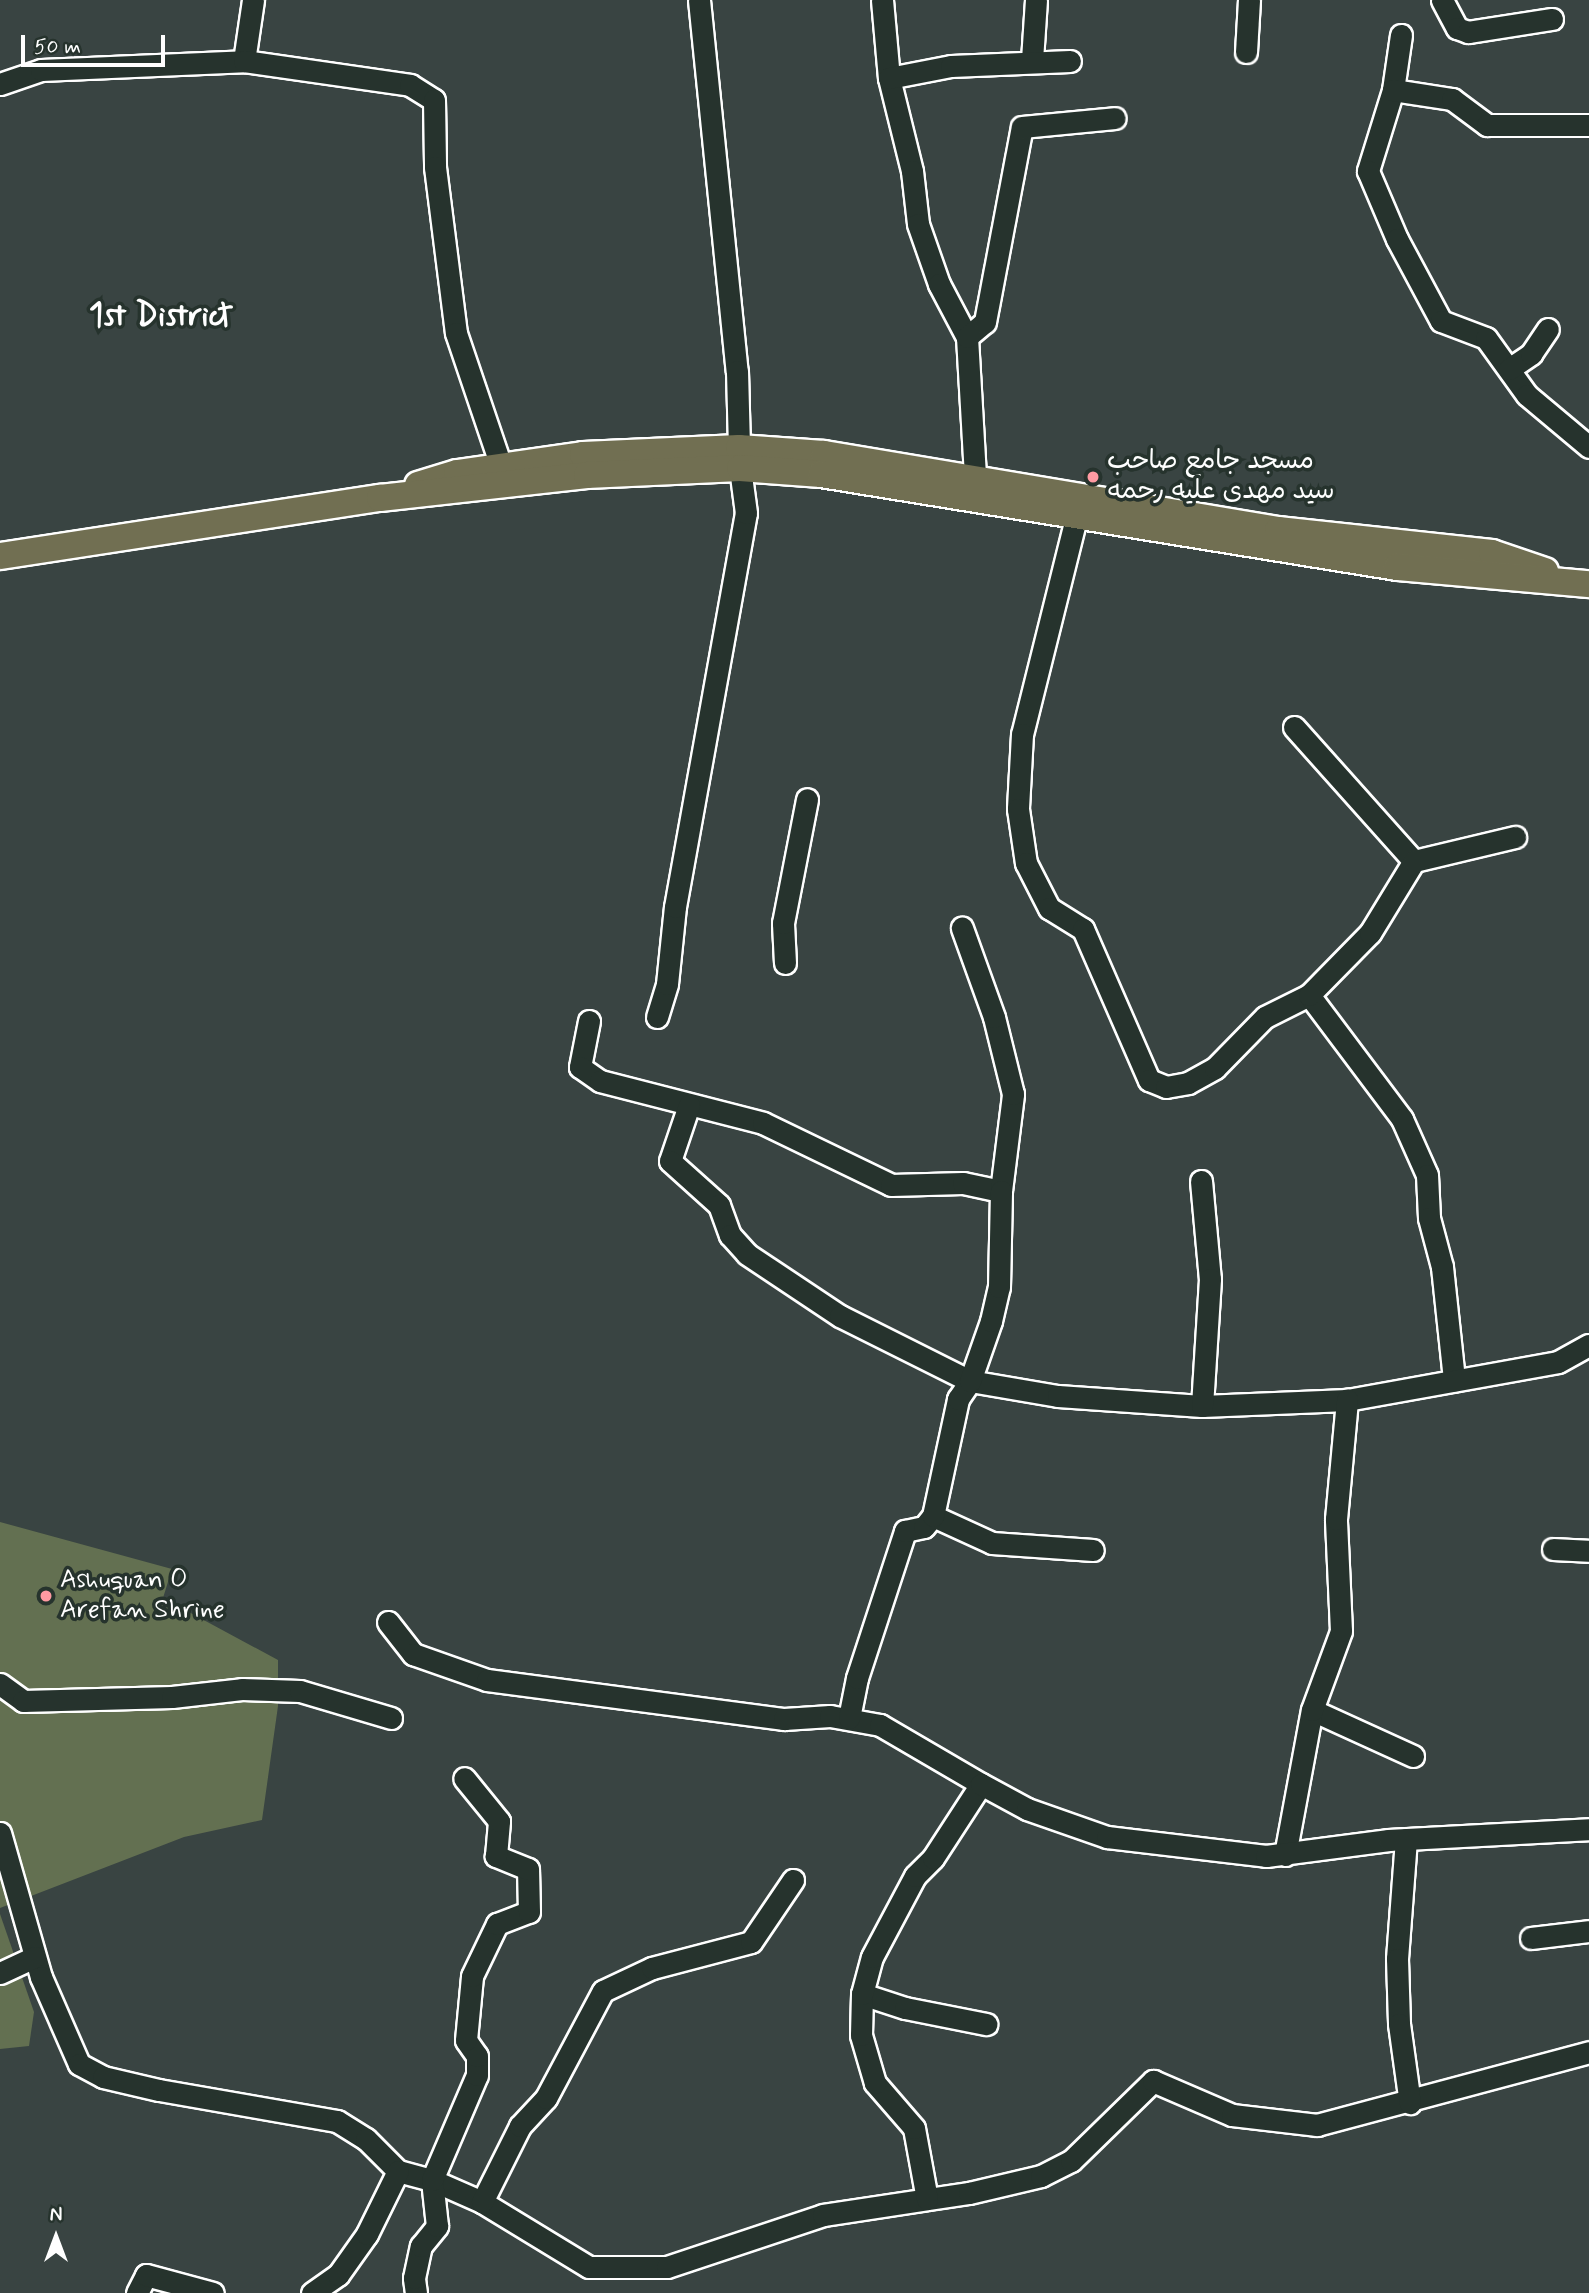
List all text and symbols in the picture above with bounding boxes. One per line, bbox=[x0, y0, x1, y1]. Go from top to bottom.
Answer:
scale bar bbox=[24, 21, 168, 65]
text: 50 m bbox=[34, 33, 81, 61]
district label: 1st District bbox=[89, 297, 233, 337]
place label: مسجد جامع صاحب سید مهدی علیه رحمه bbox=[1107, 446, 1335, 508]
marker: مسجد جامع صاحب سید مهدی علیه رحمه bbox=[1085, 469, 1101, 485]
place label: Ashuquan O Arefan Shrine bbox=[60, 1565, 225, 1626]
marker: Ashuquan O Arefan Shrine bbox=[38, 1588, 54, 1604]
north arrow bbox=[21, 2202, 91, 2272]
text: N bbox=[50, 2203, 62, 2228]

